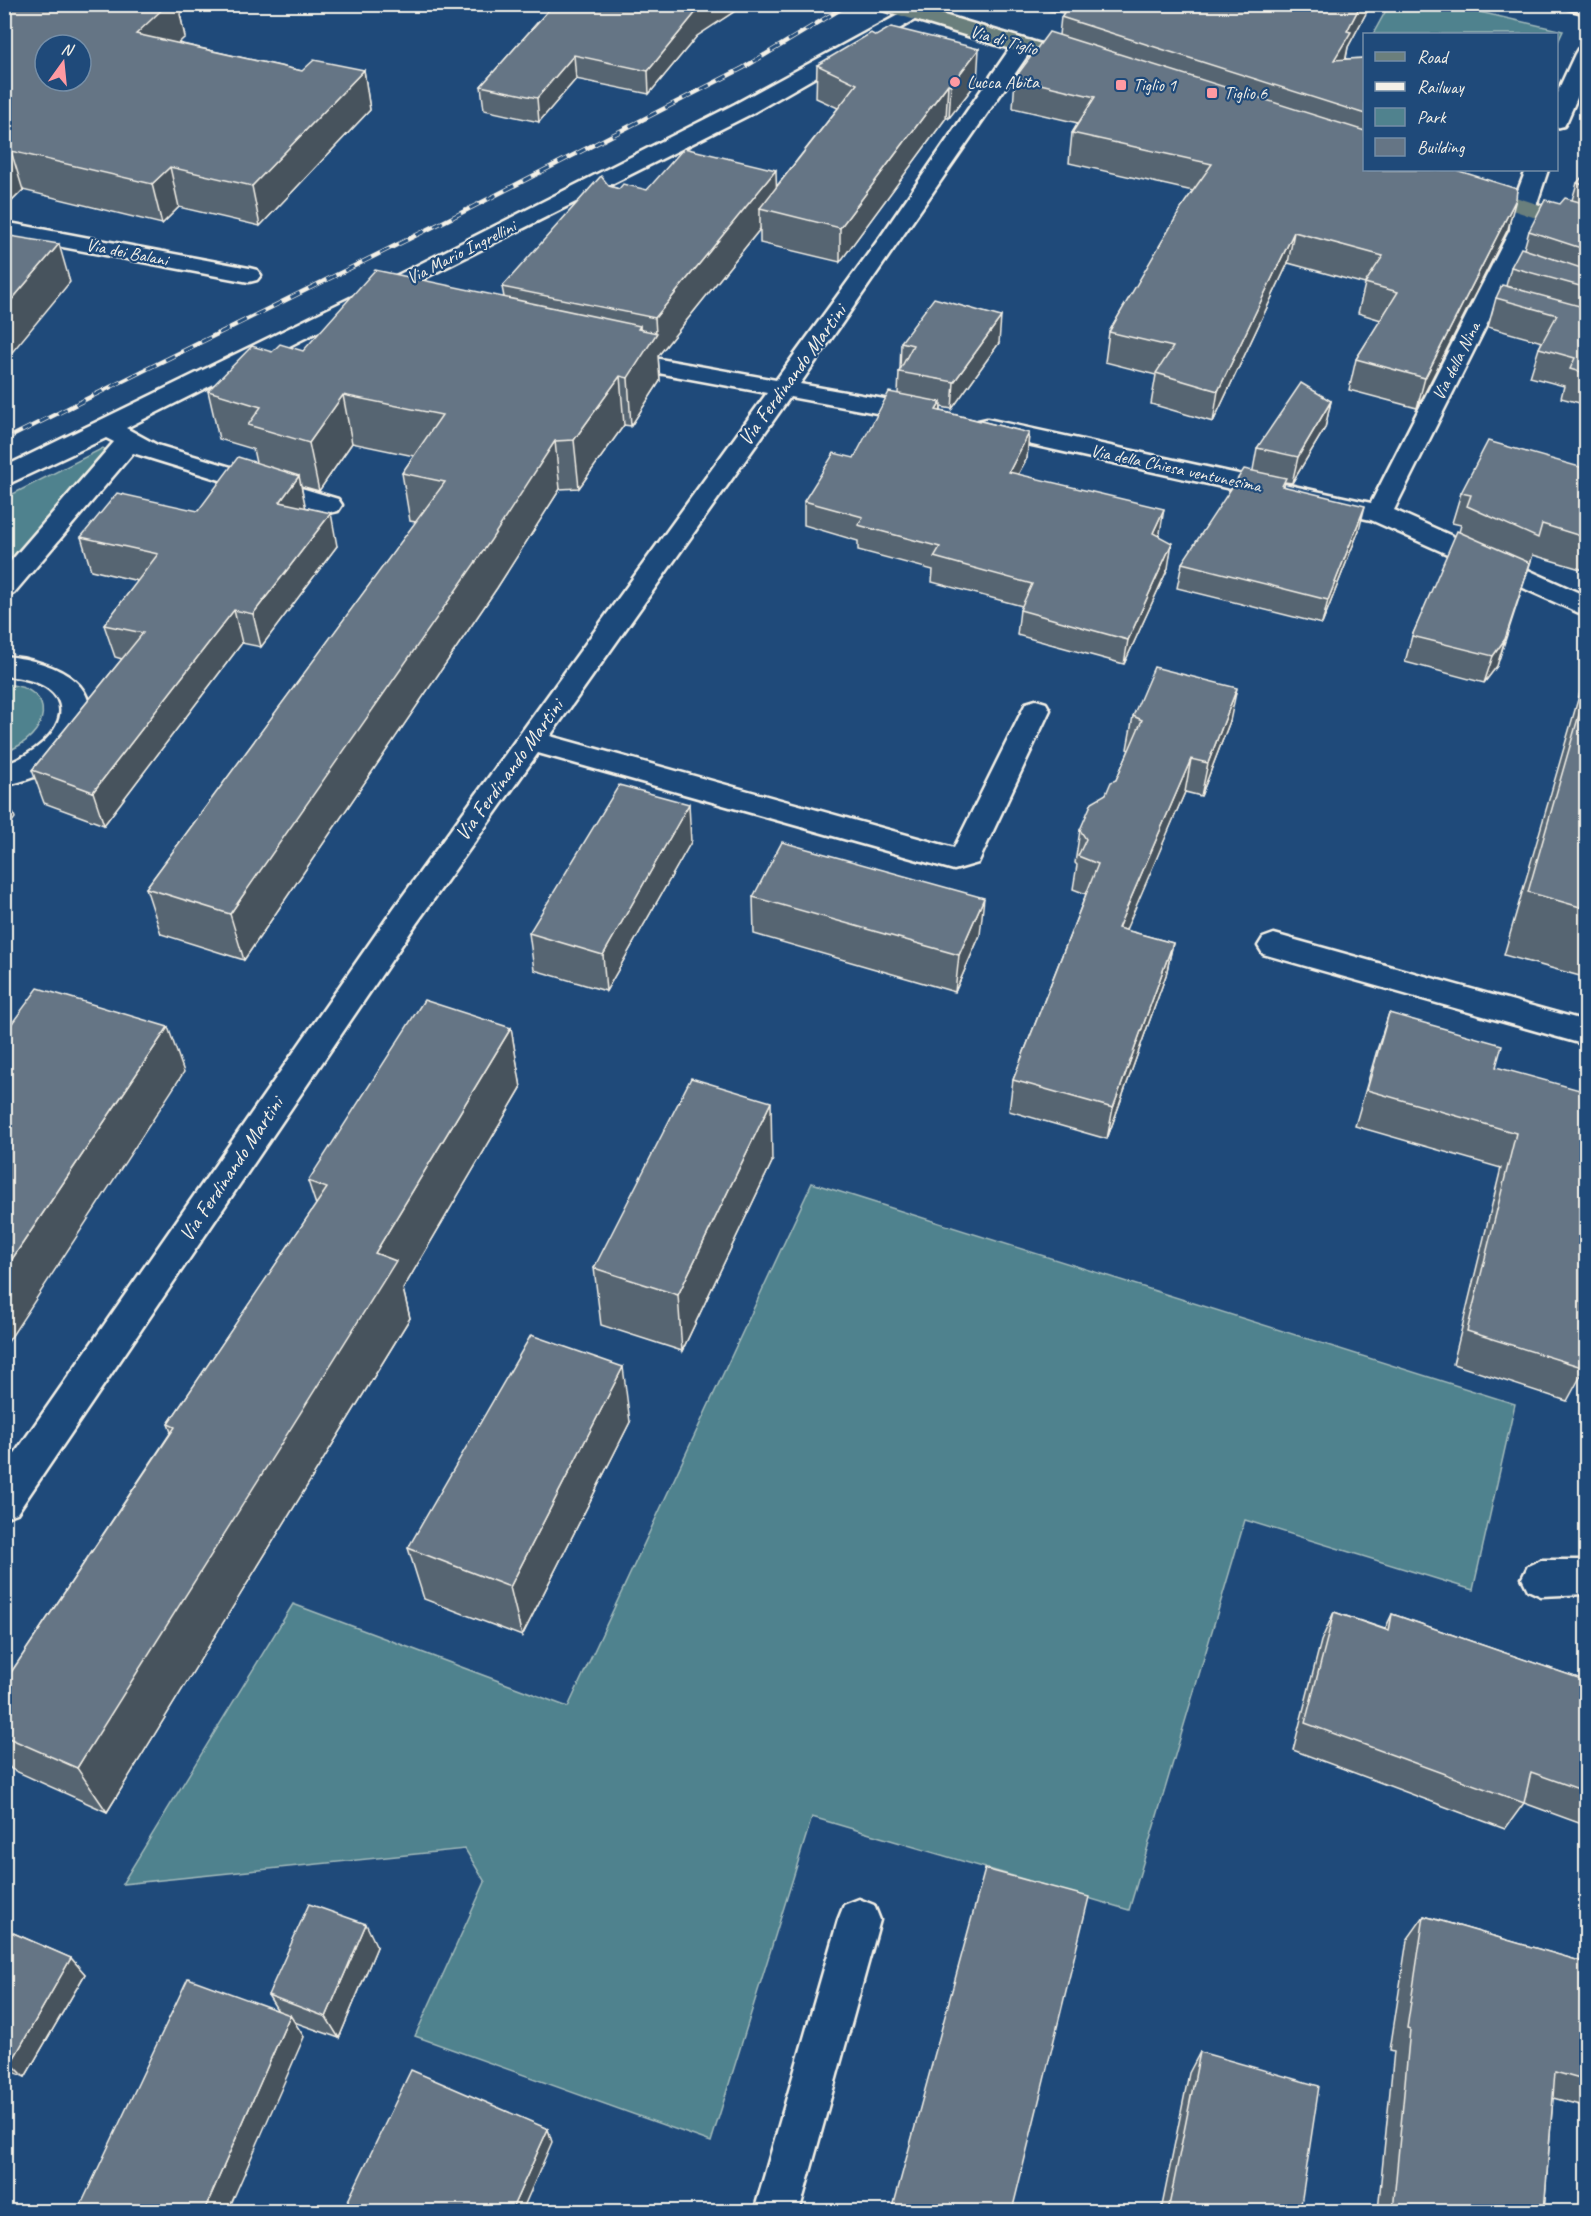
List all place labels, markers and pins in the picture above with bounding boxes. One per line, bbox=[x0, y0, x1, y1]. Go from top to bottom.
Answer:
place label: Lucca Abita bbox=[967, 71, 1040, 93]
place label: Tiglio 1 bbox=[1133, 74, 1177, 96]
marker: Lucca Abita bbox=[948, 75, 962, 89]
marker: Tiglio 1 bbox=[1114, 78, 1128, 92]
place label: Tiglio 6 bbox=[1224, 82, 1268, 104]
marker: Tiglio 6 bbox=[1205, 86, 1219, 100]

